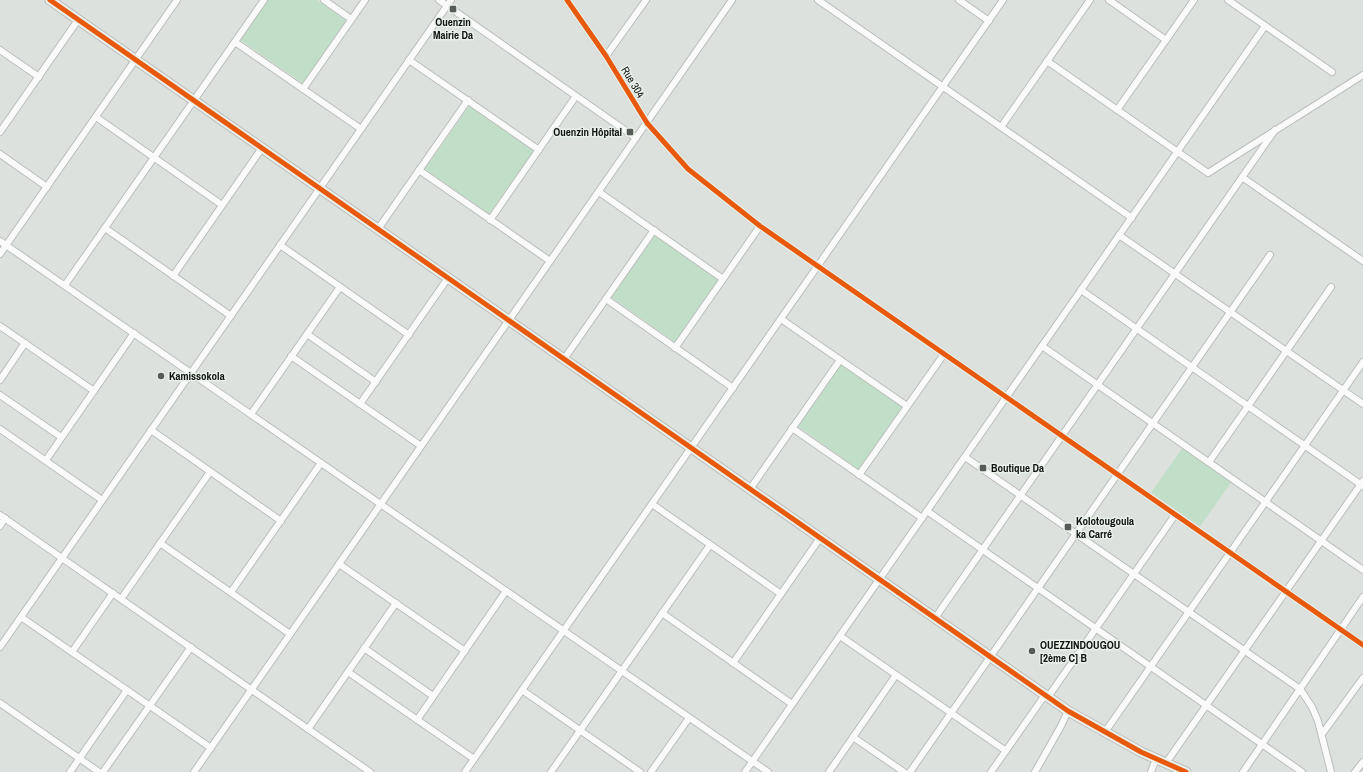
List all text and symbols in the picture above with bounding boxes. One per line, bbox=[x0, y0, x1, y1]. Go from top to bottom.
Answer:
marker: Ouenzin Mairie Da bbox=[448, 4, 458, 14]
place label: Ouenzin Mairie Da bbox=[433, 15, 473, 42]
street label: Rue 304 bbox=[618, 64, 648, 100]
place label: Ouenzin Hôpital bbox=[553, 125, 622, 139]
marker: Ouenzin Hôpital bbox=[625, 127, 635, 137]
place label: Kamissokola bbox=[169, 369, 225, 383]
marker: Kamissokola bbox=[156, 371, 166, 381]
place label: Boutique Da bbox=[991, 461, 1044, 475]
marker: Boutique Da bbox=[978, 463, 988, 473]
place label: Kolotougoula ka Carré bbox=[1076, 514, 1134, 541]
marker: Kolotougoula ka Carré bbox=[1063, 522, 1073, 532]
place label: OUEZZINDOUGOU [2ème C] B bbox=[1040, 638, 1120, 665]
marker: OUEZZINDOUGOU [2ème C] B bbox=[1027, 646, 1037, 656]

